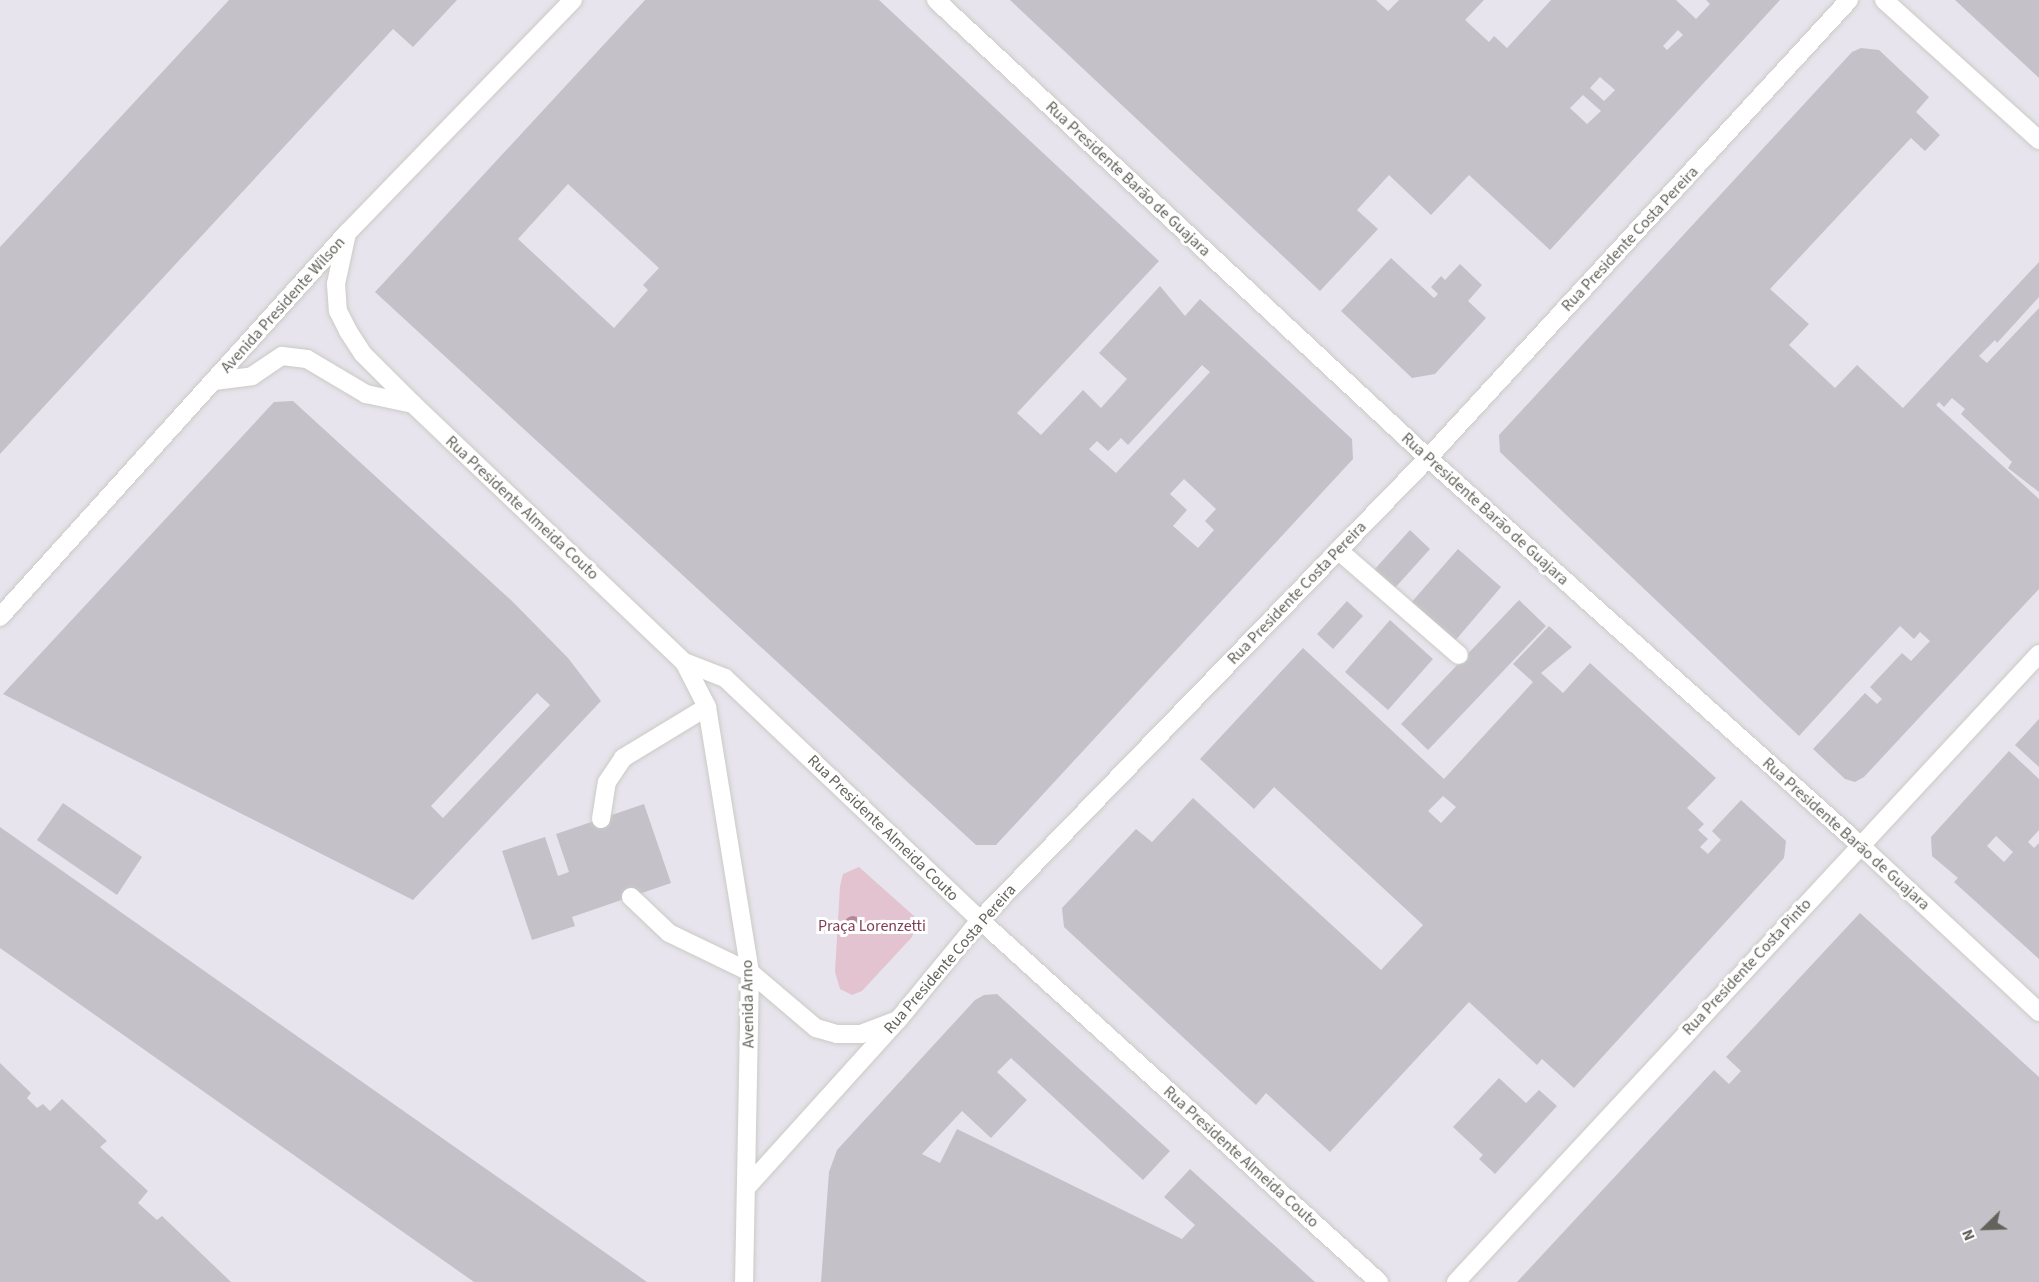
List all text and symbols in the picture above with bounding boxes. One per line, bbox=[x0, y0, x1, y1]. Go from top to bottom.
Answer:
street label: Rua Presidente Barão de Guajara bbox=[1042, 97, 1214, 261]
street label: Rua Presidente Costa Pereira bbox=[1558, 162, 1702, 316]
street label: Avenida Presidente Wilson bbox=[217, 233, 349, 377]
street label: Rua Presidente Barão de Guajara bbox=[1397, 429, 1573, 589]
street label: Rua Presidente Almeida Couto bbox=[441, 432, 603, 584]
street label: Rua Presidente Costa Pereira bbox=[1224, 517, 1370, 669]
street label: Rua Presidente Almeida Couto bbox=[804, 751, 962, 905]
street label: Rua Presidente Barão de Guajara bbox=[1758, 754, 1934, 914]
street label: Rua Presidente Costa Pereira bbox=[880, 880, 1020, 1038]
street label: Rua Presidente Costa Pinto bbox=[1679, 895, 1815, 1039]
park label: Praça Lorenzetti bbox=[818, 916, 926, 936]
street label: Avenida Arno bbox=[738, 960, 758, 1048]
street label: Rua Presidente Almeida Couto bbox=[1159, 1082, 1323, 1232]
north arrow bbox=[1955, 1198, 2015, 1258]
text: N bbox=[1956, 1226, 1981, 1244]

